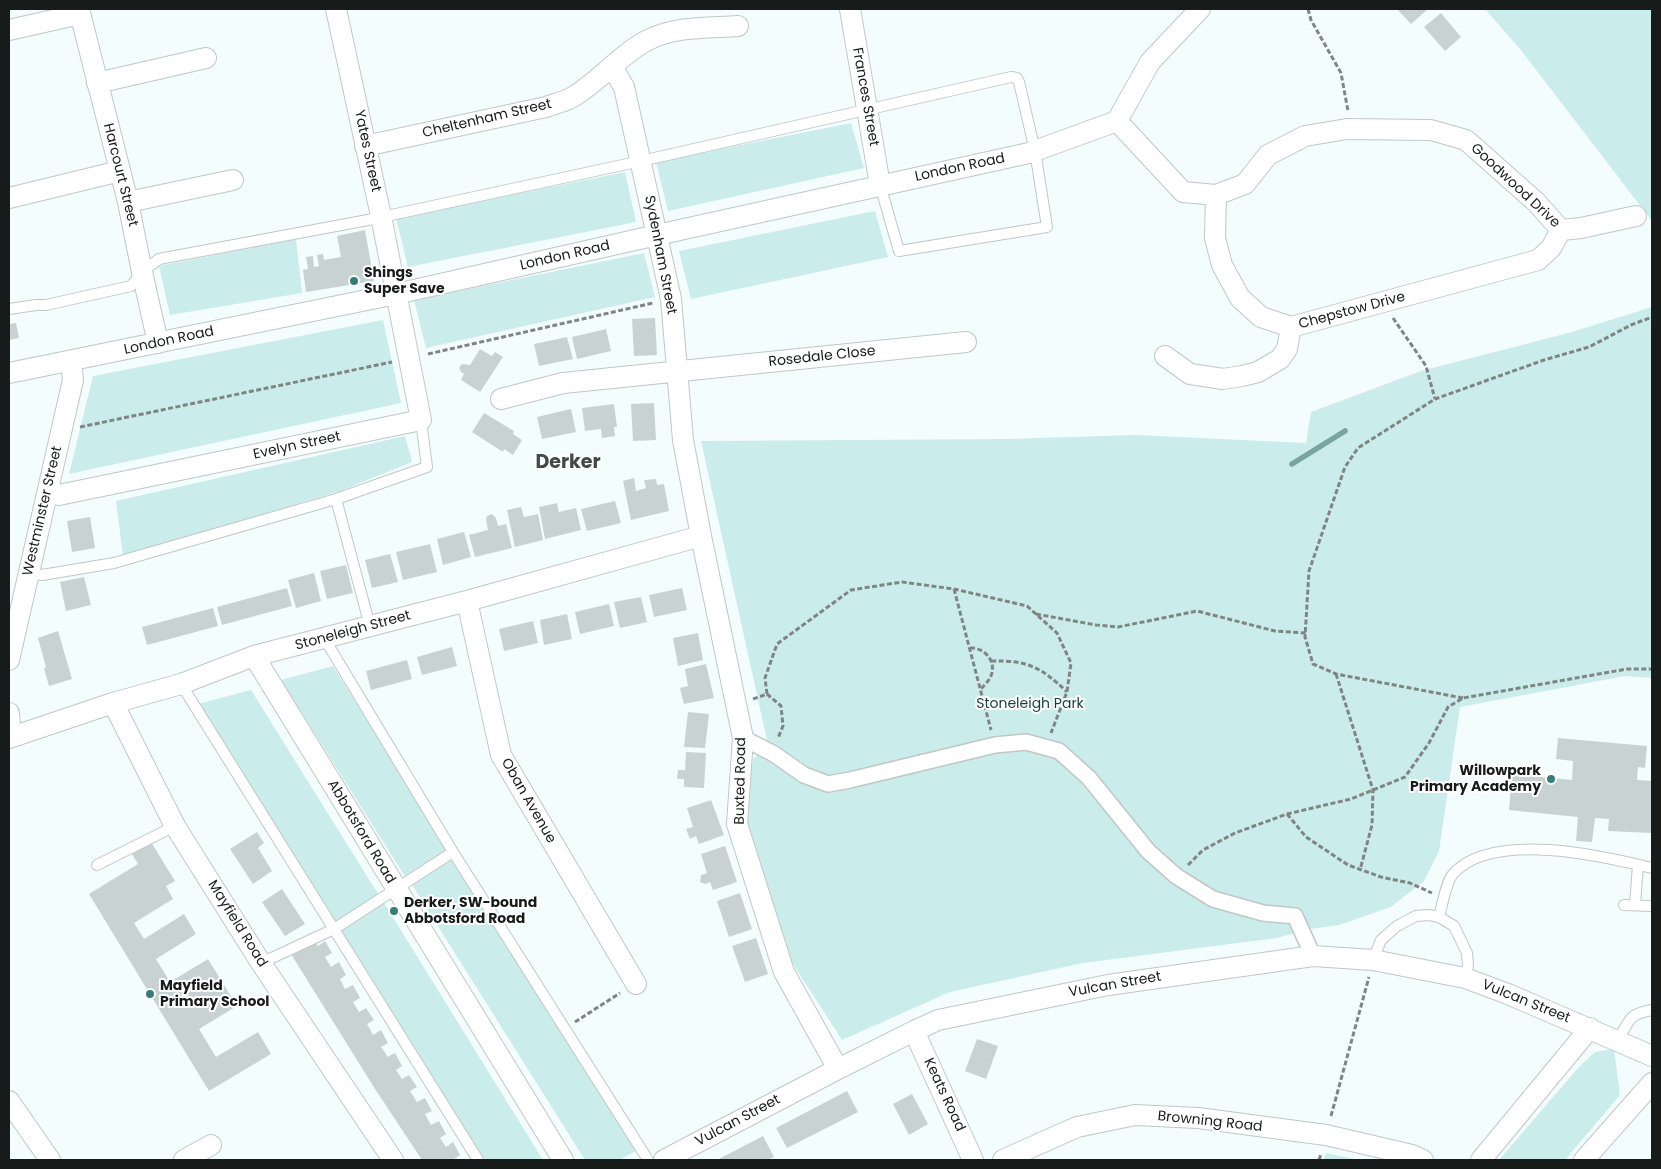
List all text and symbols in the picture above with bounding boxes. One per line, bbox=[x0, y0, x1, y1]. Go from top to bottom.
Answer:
street label: Frances Street bbox=[848, 46, 882, 148]
street label: Cheltenham Street bbox=[421, 96, 553, 142]
street label: Yates Street bbox=[350, 108, 384, 194]
street label: Harcourt Street bbox=[99, 122, 141, 228]
street label: Goodwood Drive bbox=[1467, 140, 1563, 232]
street label: London Road bbox=[914, 150, 1006, 186]
street label: Sydenham Street bbox=[640, 194, 680, 316]
street label: London Road bbox=[519, 238, 611, 274]
place label: Shings Super Save bbox=[364, 265, 445, 298]
marker: Shings Super Save bbox=[348, 275, 360, 287]
street label: Chepstow Drive bbox=[1297, 289, 1407, 333]
street label: London Road bbox=[123, 323, 215, 359]
street label: Rosedale Close bbox=[768, 343, 876, 371]
street label: Evelyn Street bbox=[252, 429, 342, 463]
street label: Westminster Street bbox=[20, 445, 66, 577]
district label: Derker bbox=[535, 452, 601, 474]
street label: Stoneleigh Street bbox=[294, 608, 412, 654]
park label: Stoneleigh Park bbox=[976, 696, 1084, 712]
street label: Buxted Road bbox=[732, 737, 750, 825]
street label: Oban Avenue bbox=[497, 756, 559, 846]
place label: Willowpark Primary Academy bbox=[1410, 763, 1541, 796]
marker: Willowpark Primary Academy bbox=[1545, 773, 1557, 785]
street label: Abbotsford Road bbox=[323, 777, 399, 887]
street label: Mayfield Road bbox=[204, 877, 270, 971]
place label: Derker, SW-bound Abbotsford Road bbox=[404, 895, 537, 928]
marker: Derker, SW-bound Abbotsford Road bbox=[388, 905, 400, 917]
street label: Vulcan Street bbox=[1067, 969, 1163, 1001]
street label: Vulcan Street bbox=[1479, 977, 1573, 1027]
place label: Mayfield Primary School bbox=[160, 978, 269, 1010]
marker: Mayfield Primary School bbox=[144, 988, 156, 1000]
street label: Keats Road bbox=[920, 1056, 968, 1134]
street label: Vulcan Street bbox=[693, 1092, 783, 1150]
street label: Browning Road bbox=[1157, 1108, 1263, 1136]

